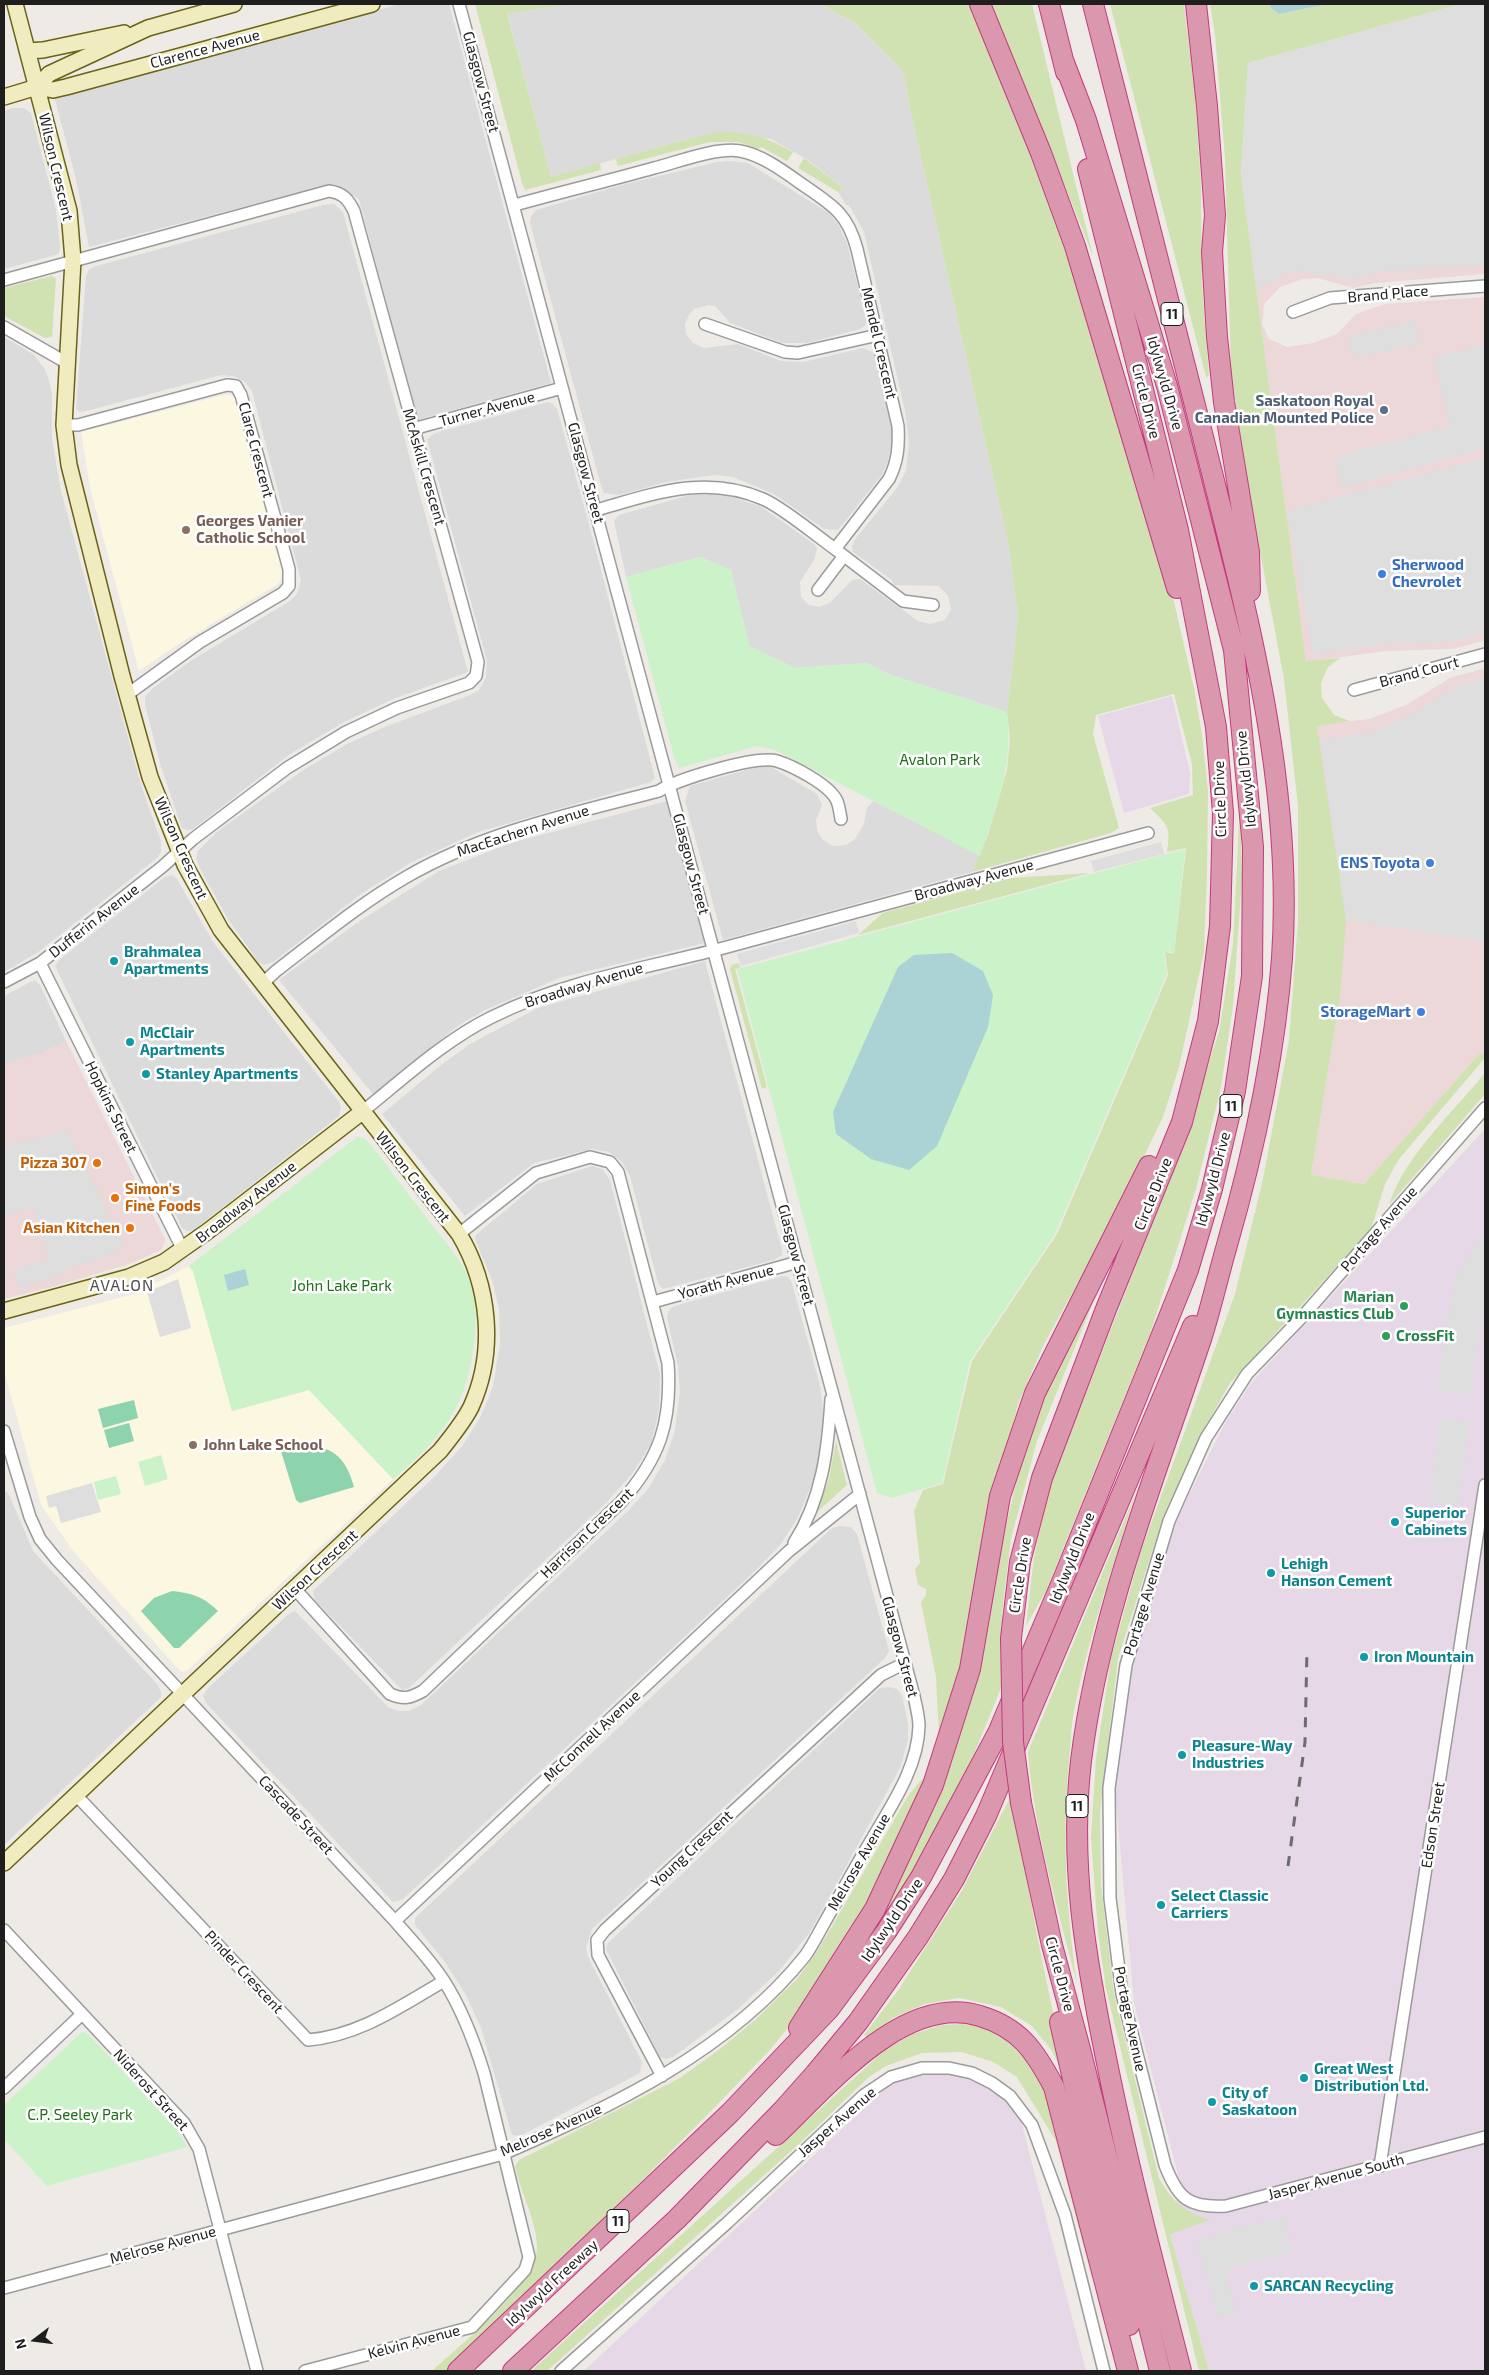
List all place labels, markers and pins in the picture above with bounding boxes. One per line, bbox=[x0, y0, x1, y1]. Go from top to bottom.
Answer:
place label: Saskatoon Royal Canadian Mounted Police bbox=[1195, 392, 1374, 427]
marker: Saskatoon Royal Canadian Mounted Police bbox=[1378, 404, 1390, 416]
place label: Georges Vanier Catholic School bbox=[196, 512, 305, 547]
marker: Georges Vanier Catholic School bbox=[180, 524, 192, 536]
place label: Sherwood Chevrolet bbox=[1392, 556, 1464, 591]
marker: Sherwood Chevrolet bbox=[1376, 568, 1388, 580]
place label: ENS Toyota bbox=[1340, 854, 1420, 872]
marker: ENS Toyota bbox=[1424, 857, 1436, 869]
place label: Brahmalea Apartments bbox=[124, 943, 209, 978]
marker: Brahmalea Apartments bbox=[108, 955, 120, 967]
place label: StorageMart bbox=[1320, 1003, 1411, 1021]
marker: StorageMart bbox=[1415, 1006, 1427, 1018]
place label: McClair Apartments bbox=[140, 1024, 225, 1059]
marker: McClair Apartments bbox=[124, 1036, 136, 1048]
place label: Stanley Apartments bbox=[156, 1065, 298, 1083]
marker: Stanley Apartments bbox=[140, 1068, 152, 1080]
place label: Pizza 307 bbox=[20, 1154, 87, 1172]
marker: Pizza 307 bbox=[91, 1157, 103, 1169]
place label: Simon's Fine Foods bbox=[125, 1180, 201, 1215]
marker: Simon's Fine Foods bbox=[109, 1192, 121, 1204]
place label: Asian Kitchen bbox=[23, 1219, 120, 1237]
marker: Asian Kitchen bbox=[124, 1222, 136, 1234]
place label: Marian Gymnastics Club bbox=[1276, 1288, 1394, 1323]
marker: Marian Gymnastics Club bbox=[1398, 1300, 1410, 1312]
place label: CrossFit bbox=[1396, 1327, 1455, 1345]
marker: CrossFit bbox=[1380, 1330, 1392, 1342]
place label: John Lake School bbox=[203, 1436, 323, 1454]
marker: John Lake School bbox=[187, 1439, 199, 1451]
place label: Superior Cabinets bbox=[1405, 1504, 1467, 1539]
marker: Superior Cabinets bbox=[1389, 1516, 1401, 1528]
place label: Lehigh Hanson Cement bbox=[1281, 1555, 1392, 1590]
marker: Lehigh Hanson Cement bbox=[1265, 1567, 1277, 1579]
place label: Iron Mountain bbox=[1374, 1648, 1474, 1666]
marker: Iron Mountain bbox=[1358, 1651, 1370, 1663]
place label: Pleasure-Way Industries bbox=[1192, 1737, 1292, 1772]
marker: Pleasure-Way Industries bbox=[1176, 1749, 1188, 1761]
place label: Select Classic Carriers bbox=[1171, 1887, 1269, 1922]
marker: Select Classic Carriers bbox=[1155, 1899, 1167, 1911]
place label: Great West Distribution Ltd. bbox=[1314, 2060, 1429, 2095]
marker: Great West Distribution Ltd. bbox=[1298, 2072, 1310, 2084]
place label: City of Saskatoon bbox=[1222, 2084, 1297, 2119]
marker: City of Saskatoon bbox=[1206, 2096, 1218, 2108]
place label: SARCAN Recycling bbox=[1264, 2277, 1393, 2295]
marker: SARCAN Recycling bbox=[1248, 2280, 1260, 2292]

